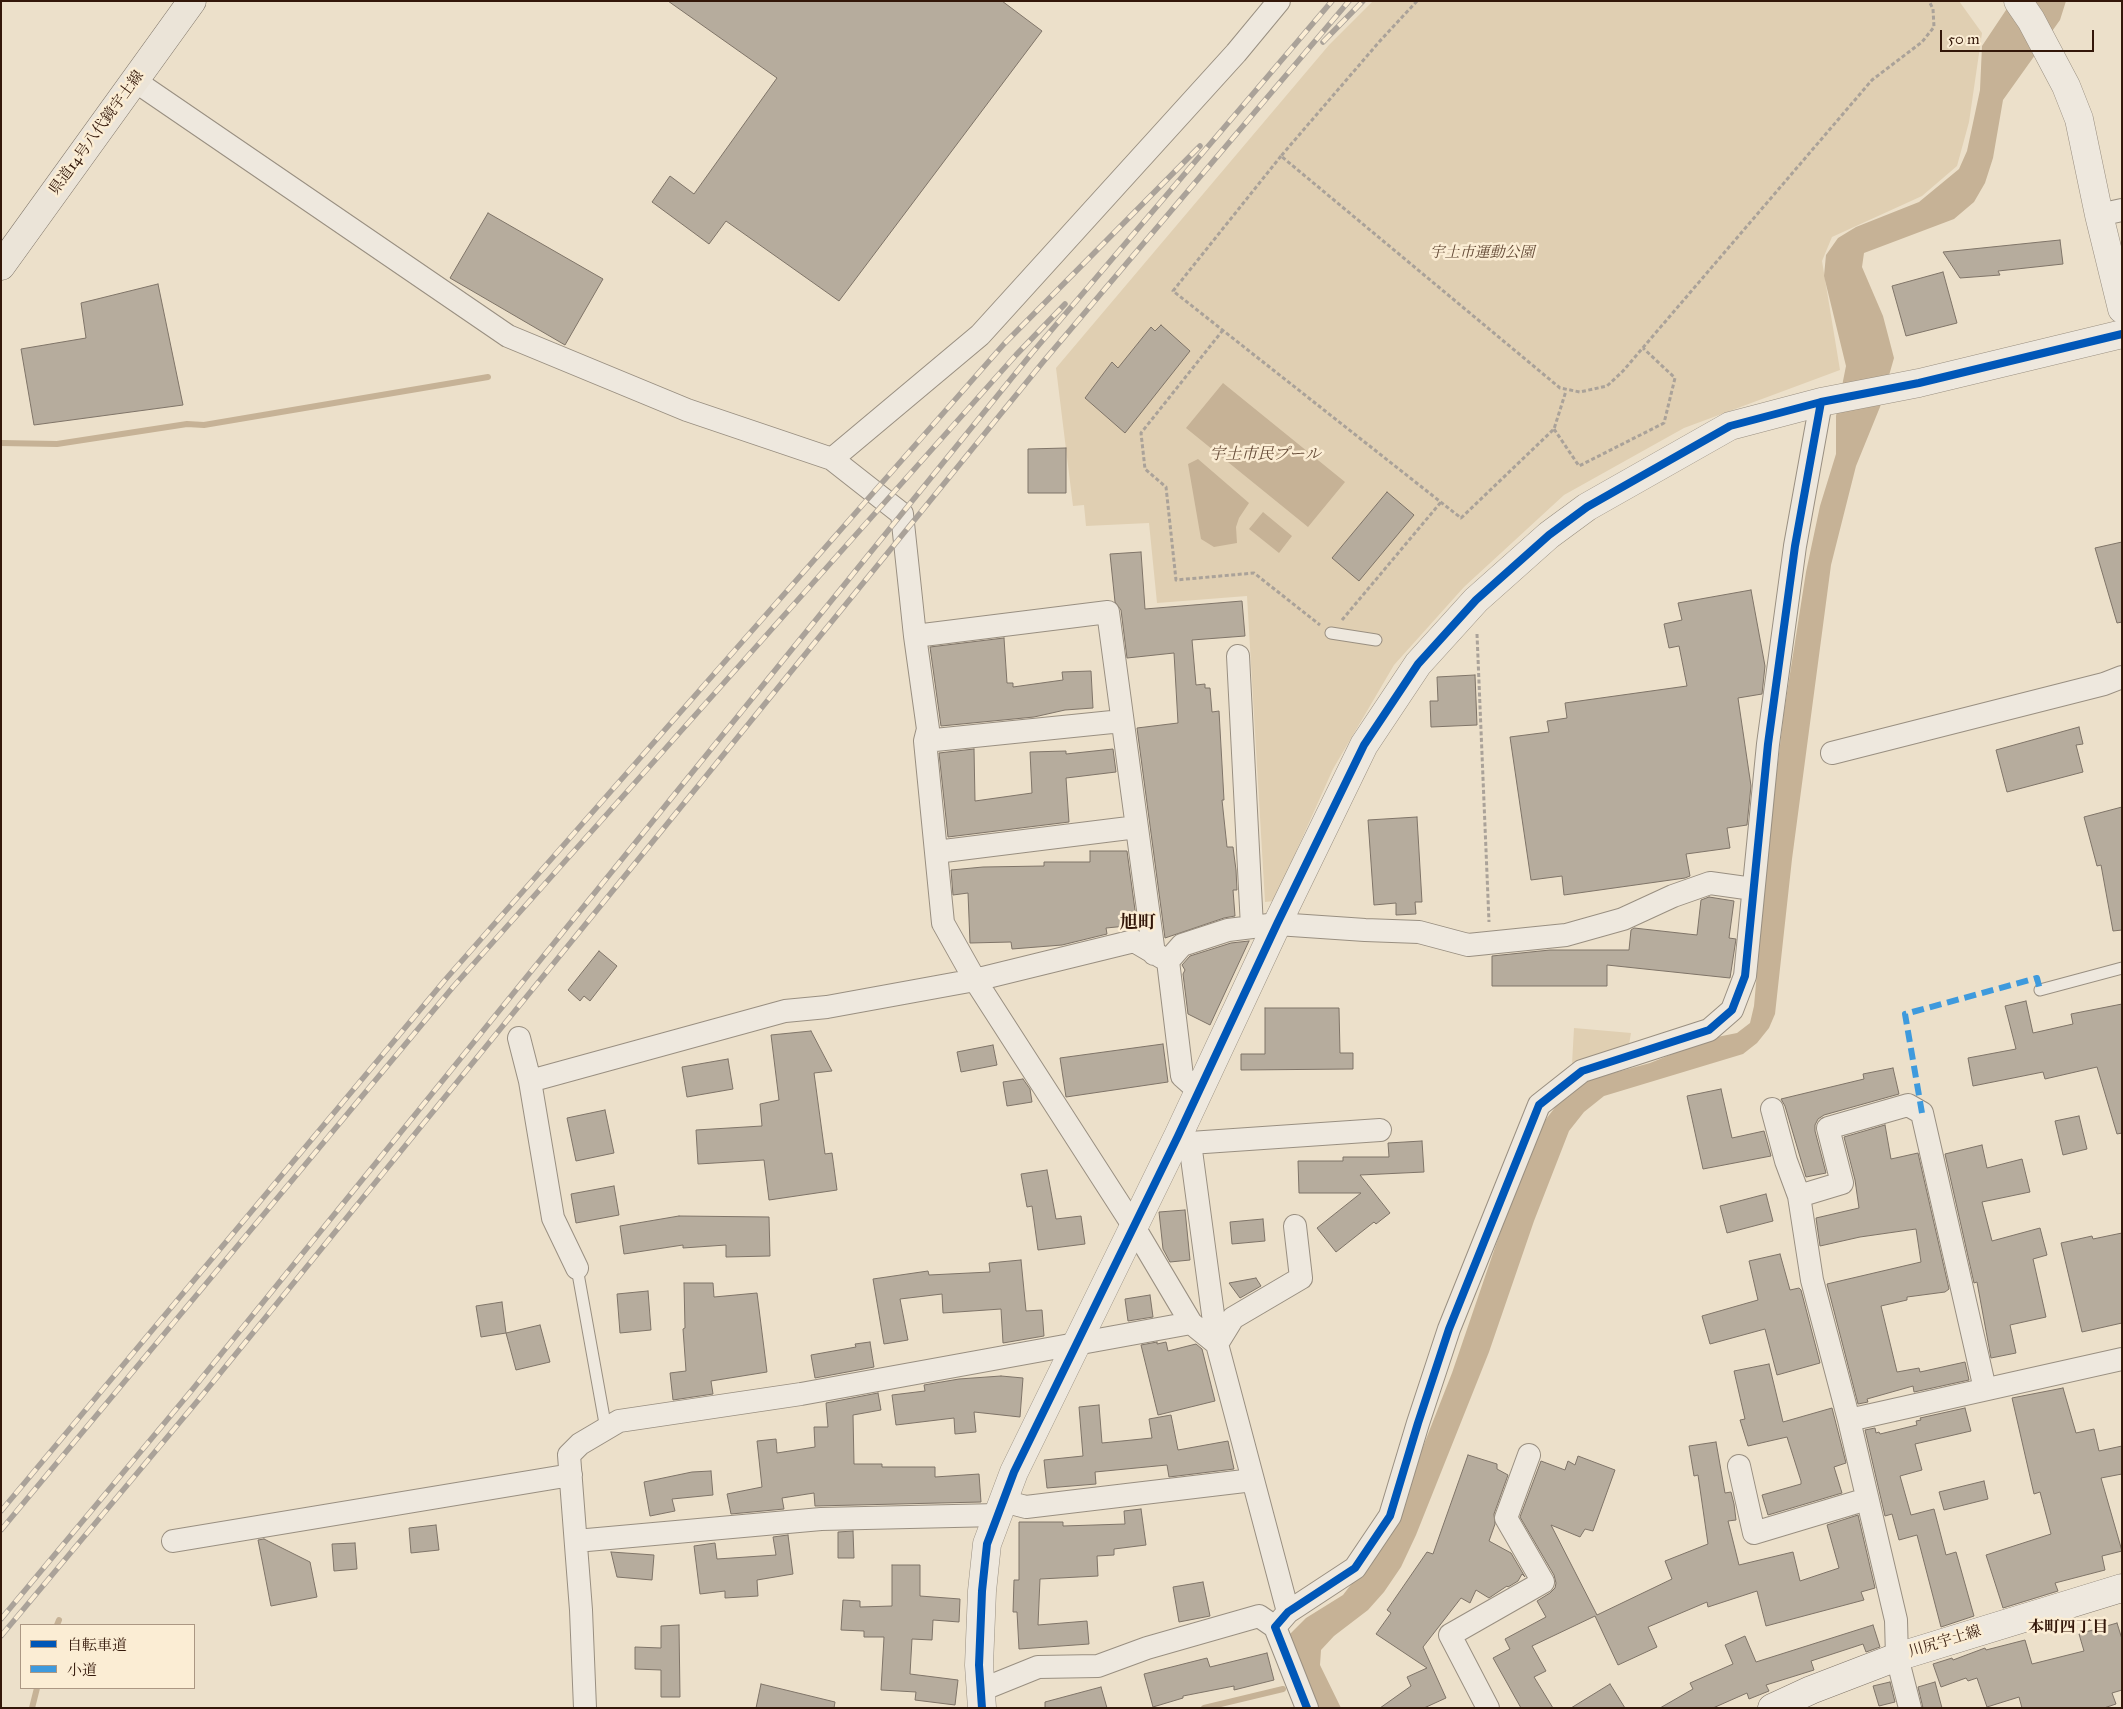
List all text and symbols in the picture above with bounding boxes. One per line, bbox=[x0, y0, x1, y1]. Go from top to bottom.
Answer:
scale bar bbox=[1943, 20, 2097, 52]
text: 50 m bbox=[1948, 30, 1980, 48]
street label: 県道14号八代鏡宇土線 bbox=[46, 67, 148, 199]
park label: 宇土市運動公園 bbox=[1430, 244, 1534, 262]
water label: 宇土市民プール bbox=[1209, 445, 1321, 465]
district label: 旭町 bbox=[1120, 913, 1156, 935]
district label: 本町四丁目 bbox=[2028, 1618, 2108, 1638]
street label: 川尻宇土線 bbox=[1907, 1622, 1983, 1662]
legend bbox=[20, 1624, 195, 1689]
text: 自転車道 bbox=[67, 1636, 127, 1654]
text: 小道 bbox=[67, 1661, 97, 1679]

